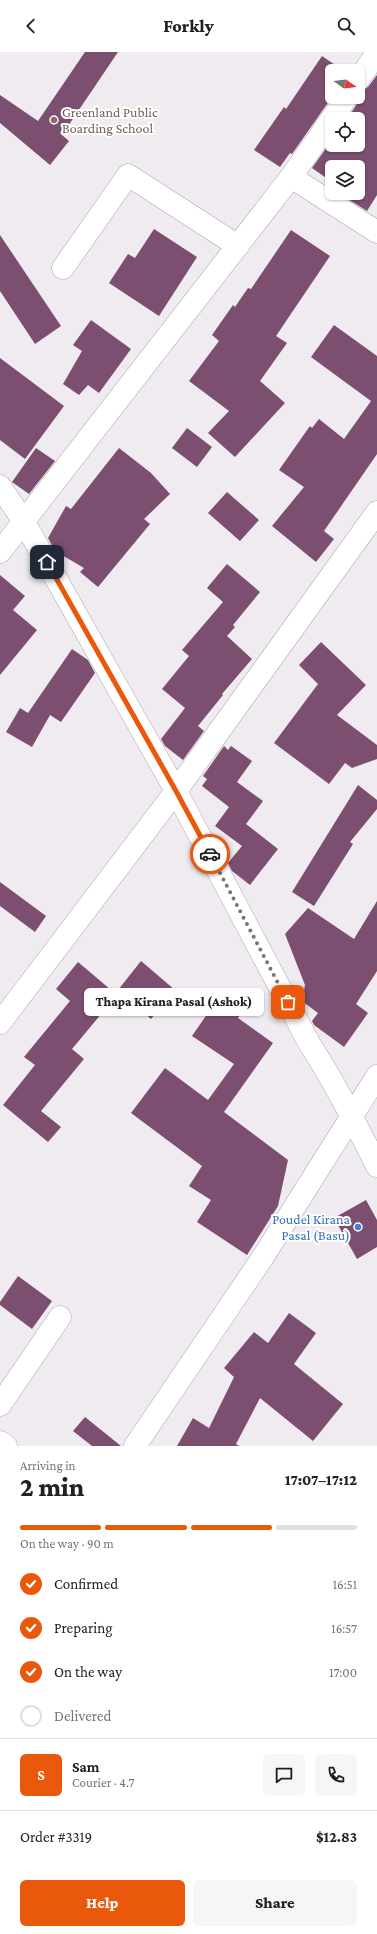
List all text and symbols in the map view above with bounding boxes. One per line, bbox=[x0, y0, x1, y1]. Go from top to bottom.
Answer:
icon: back bbox=[20, 15, 42, 37]
icon: search bbox=[335, 15, 357, 37]
text: Forkly bbox=[163, 16, 214, 36]
north arrow bbox=[325, 64, 365, 104]
map controls bbox=[325, 64, 365, 200]
place label: Greenland Public Boarding School bbox=[62, 104, 158, 136]
button: locate bbox=[325, 112, 365, 152]
marker: Greenland Public Boarding School bbox=[49, 115, 59, 125]
button: layers bbox=[325, 160, 365, 200]
pin bbox=[30, 545, 64, 579]
icon: home bbox=[36, 551, 58, 573]
courier bbox=[190, 834, 230, 874]
icon: car bbox=[199, 843, 221, 865]
pin bbox=[271, 985, 305, 1019]
callout: Thapa Kirana Pasal (Ashok) bbox=[84, 988, 264, 1016]
icon: bag bbox=[277, 991, 299, 1013]
text: Thapa Kirana Pasal (Ashok) bbox=[96, 994, 252, 1009]
place label: Poudel Kirana Pasal (Basu) bbox=[272, 1211, 351, 1244]
marker: Poudel Kirana Pasal (Basu) bbox=[353, 1222, 363, 1232]
text: Arriving in bbox=[20, 1458, 76, 1473]
text: 17:07–17:12 bbox=[285, 1472, 357, 1488]
text: 2 min bbox=[20, 1473, 84, 1502]
text: On the way · 90 m bbox=[20, 1536, 114, 1551]
icon: check bbox=[20, 1573, 42, 1595]
text: Confirmed bbox=[54, 1576, 118, 1592]
text: 16:51 bbox=[333, 1577, 357, 1592]
icon: check bbox=[20, 1617, 42, 1639]
text: Preparing bbox=[54, 1620, 113, 1636]
text: 16:57 bbox=[331, 1621, 357, 1636]
icon: check bbox=[20, 1661, 42, 1683]
text: On the way bbox=[54, 1664, 122, 1680]
text: 17:00 bbox=[329, 1665, 357, 1680]
text: Delivered bbox=[54, 1708, 111, 1724]
button: chat bbox=[263, 1754, 305, 1796]
button: phone bbox=[315, 1754, 357, 1796]
text: Sam bbox=[72, 1759, 100, 1775]
text: S bbox=[37, 1767, 45, 1783]
text: Courier · 4.7 bbox=[72, 1775, 135, 1790]
text: Order #3319 bbox=[20, 1829, 92, 1845]
text: $12.83 bbox=[316, 1829, 357, 1845]
button: Help bbox=[20, 1880, 185, 1926]
button: Share bbox=[193, 1880, 357, 1926]

